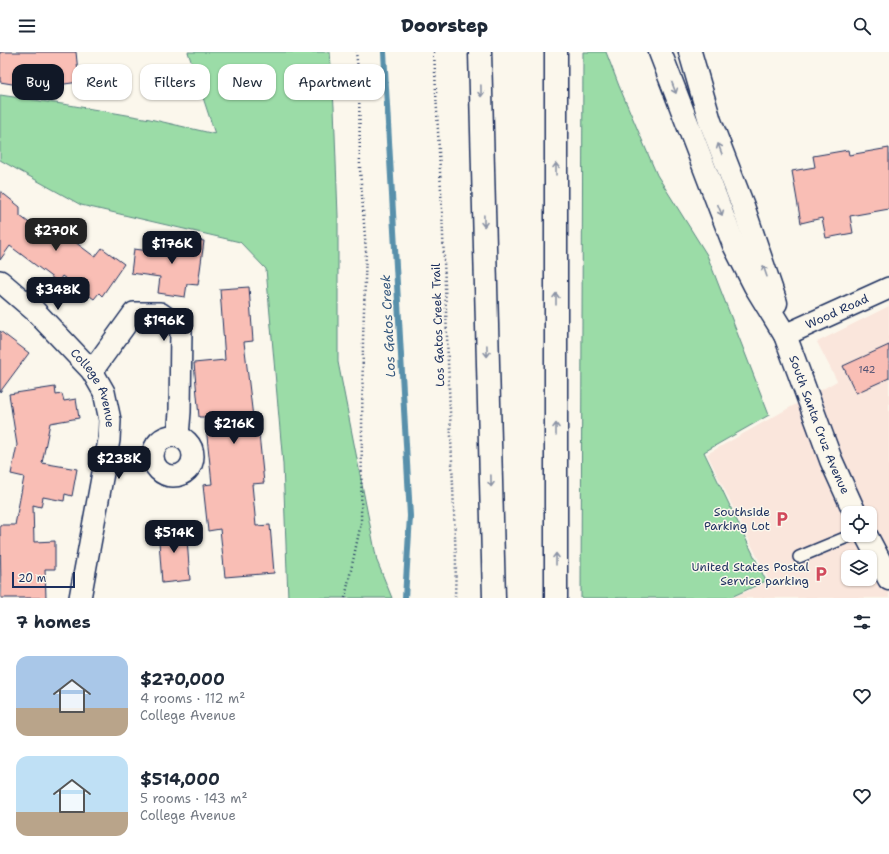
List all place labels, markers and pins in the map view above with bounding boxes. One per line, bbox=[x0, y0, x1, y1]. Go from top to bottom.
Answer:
pin: $270K bbox=[28, 218, 84, 252]
pin: $176K bbox=[144, 231, 200, 265]
pin: $348K bbox=[30, 277, 86, 311]
pin: $196K bbox=[136, 308, 192, 342]
pin: $216K bbox=[206, 411, 262, 445]
pin: $238K bbox=[91, 446, 147, 480]
place label: Southside Parking Lot bbox=[704, 504, 770, 534]
parking icon: Southside Parking Lot bbox=[773, 510, 791, 528]
pin: $514K bbox=[146, 520, 202, 554]
place label: United States Postal Service parking bbox=[692, 559, 809, 589]
parking icon: United States Postal Service parking bbox=[812, 565, 830, 583]

